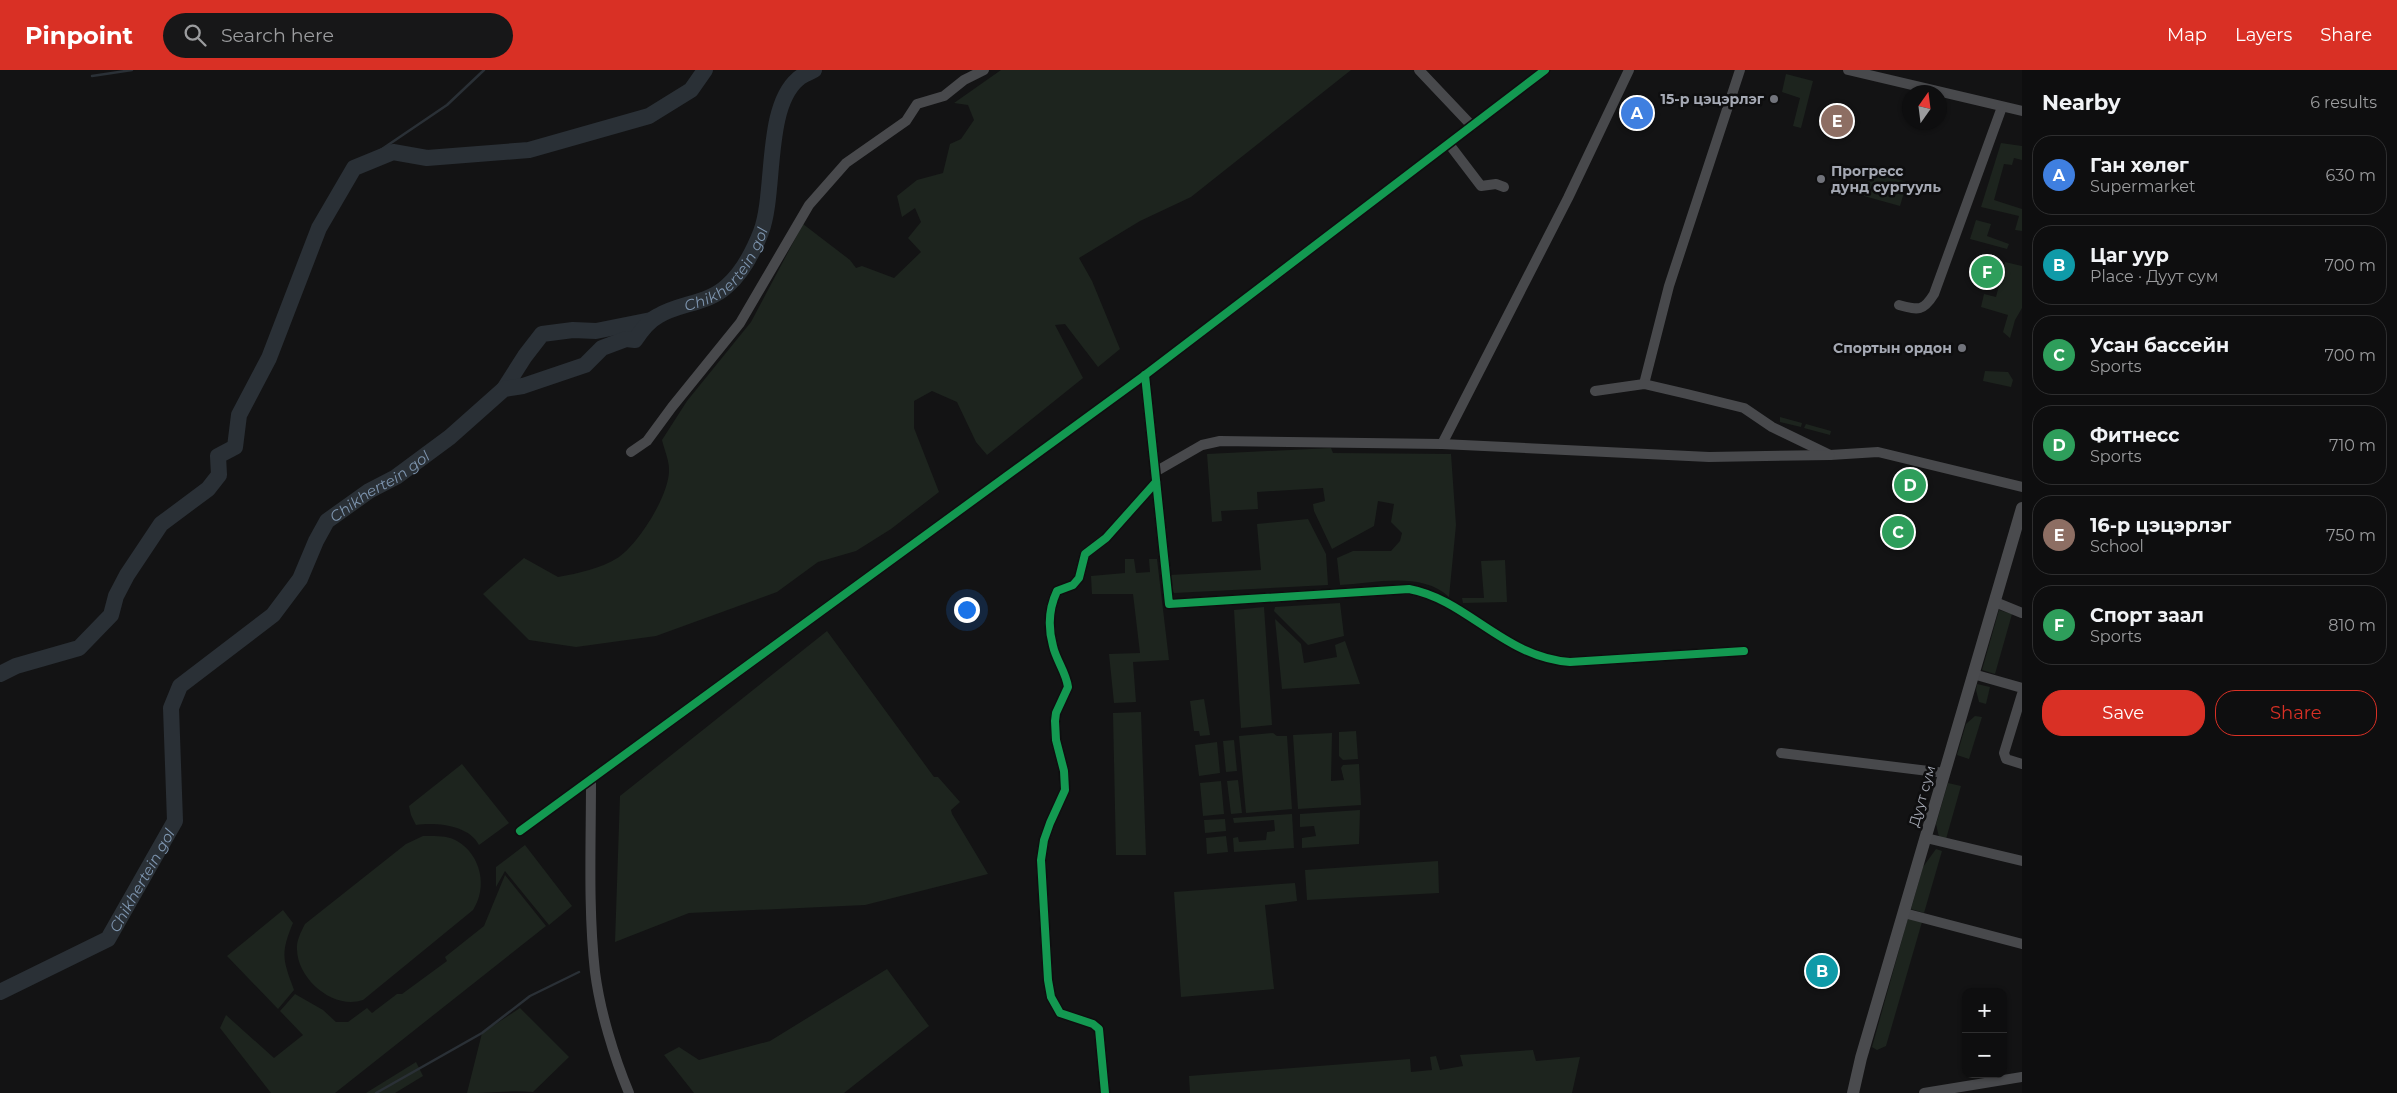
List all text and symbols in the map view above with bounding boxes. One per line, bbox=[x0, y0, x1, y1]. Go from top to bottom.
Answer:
search box bbox=[163, 13, 513, 58]
text: Pinpoint bbox=[25, 21, 133, 50]
icon: search bbox=[181, 21, 209, 49]
text: Search here bbox=[221, 24, 334, 47]
text: Map bbox=[2167, 24, 2207, 46]
text: Layers bbox=[2235, 24, 2292, 46]
text: Share bbox=[2320, 24, 2372, 46]
north arrow bbox=[1902, 85, 1947, 130]
place label: 15-р цэцэрлэг bbox=[1660, 90, 1765, 108]
text: Nearby bbox=[2042, 90, 2121, 115]
marker: 15-р цэцэрлэг bbox=[1768, 93, 1780, 105]
text: 6 results bbox=[2310, 93, 2377, 112]
pin: A bbox=[1621, 94, 1653, 132]
pin: E bbox=[1821, 102, 1853, 140]
text: Ган хөлөг bbox=[2090, 154, 2189, 177]
place label: Прогресс дунд сургууль bbox=[1831, 162, 1941, 196]
text: A bbox=[2053, 166, 2065, 185]
text: 630 m bbox=[2325, 166, 2376, 185]
marker: Прогресс дунд сургууль bbox=[1815, 173, 1827, 185]
text: Supermarket bbox=[2090, 177, 2196, 196]
water label: Chikhertein gol bbox=[682, 225, 771, 315]
text: Цаг уур bbox=[2090, 244, 2169, 267]
pin: F bbox=[1971, 253, 2003, 291]
text: B bbox=[2053, 256, 2065, 275]
text: 700 m bbox=[2325, 256, 2376, 275]
text: Place · Дуут сум bbox=[2090, 267, 2218, 286]
text: Усан бассейн bbox=[2090, 334, 2229, 357]
place label: Спортын ордон bbox=[1833, 339, 1952, 357]
marker: Спортын ордон bbox=[1956, 342, 1968, 354]
text: C bbox=[2053, 346, 2065, 365]
text: 700 m bbox=[2325, 346, 2376, 365]
text: Sports bbox=[2090, 357, 2142, 376]
text: Фитнесс bbox=[2090, 424, 2179, 447]
text: D bbox=[2052, 436, 2066, 455]
text: 710 m bbox=[2329, 436, 2376, 455]
water label: Chikhertein gol bbox=[326, 446, 433, 526]
text: Sports bbox=[2090, 447, 2142, 466]
pin: D bbox=[1894, 466, 1926, 504]
pin: C bbox=[1882, 513, 1914, 551]
text: 16-р цэцэрлэг bbox=[2090, 514, 2231, 537]
text: E bbox=[2054, 526, 2064, 545]
text: 750 m bbox=[2326, 526, 2376, 545]
text: School bbox=[2090, 537, 2144, 556]
your location bbox=[954, 597, 980, 623]
text: Спорт заал bbox=[2090, 604, 2204, 627]
text: F bbox=[2054, 616, 2064, 635]
text: 810 m bbox=[2328, 616, 2376, 635]
text: Sports bbox=[2090, 627, 2142, 646]
button: Save bbox=[2042, 690, 2205, 736]
button: Share bbox=[2215, 690, 2377, 736]
street label: Дуут сум bbox=[1905, 763, 1939, 829]
water label: Chikhertein gol bbox=[104, 825, 178, 935]
pin: B bbox=[1806, 952, 1838, 990]
map controls bbox=[1962, 988, 2007, 1078]
button: + bbox=[1962, 988, 2007, 1033]
button: − bbox=[1962, 1033, 2007, 1078]

